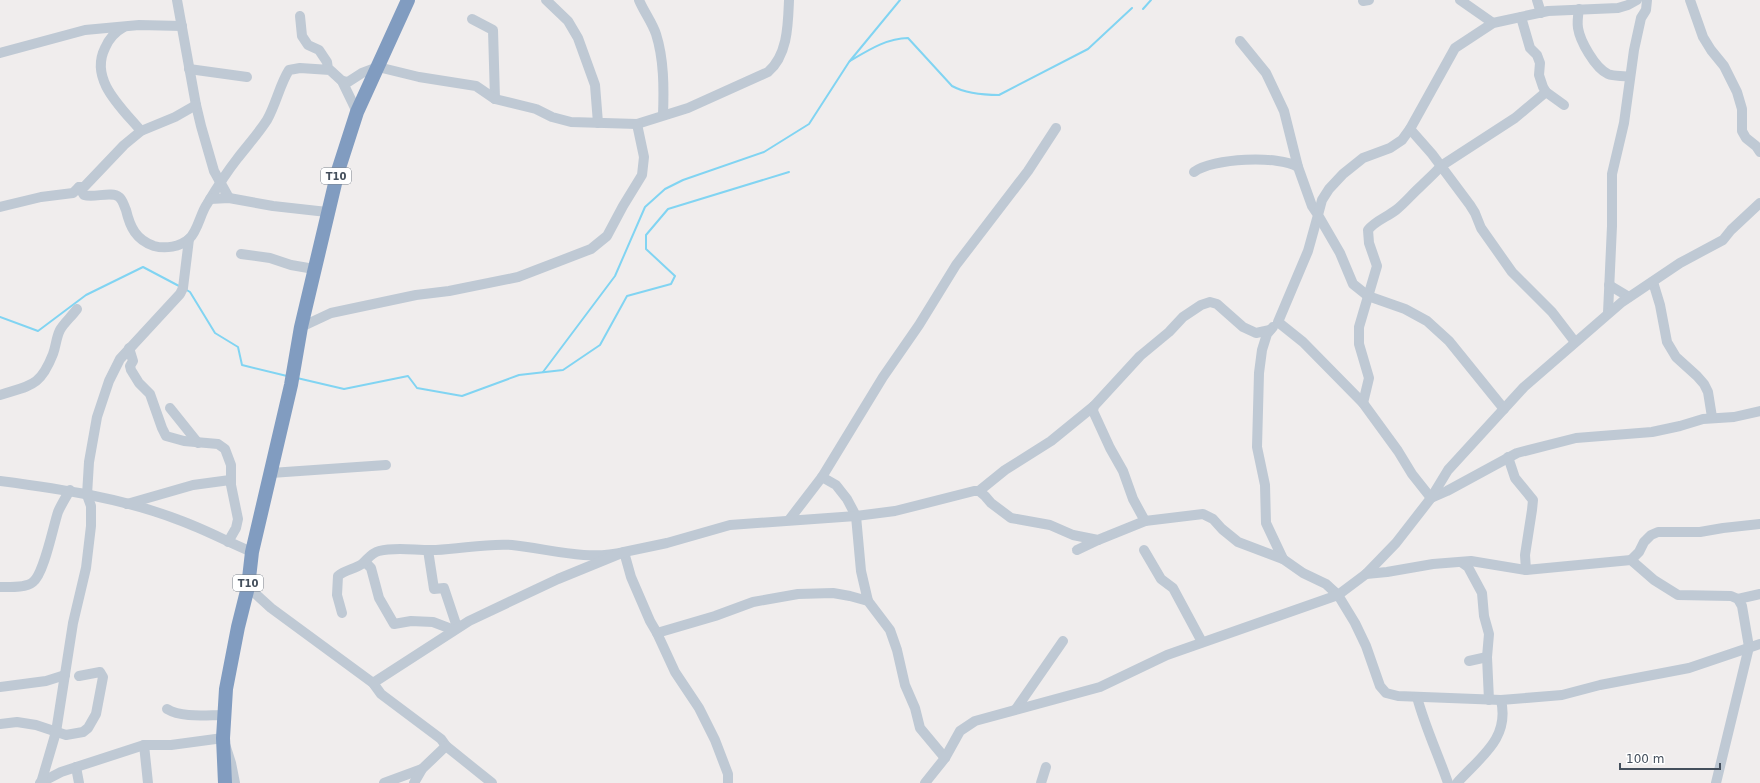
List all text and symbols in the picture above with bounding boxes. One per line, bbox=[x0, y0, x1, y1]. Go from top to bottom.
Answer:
road number: T10 bbox=[321, 168, 351, 184]
road number: T10 bbox=[233, 575, 263, 591]
scale bar bbox=[1620, 745, 1720, 771]
text: 100 m bbox=[1626, 752, 1664, 766]

